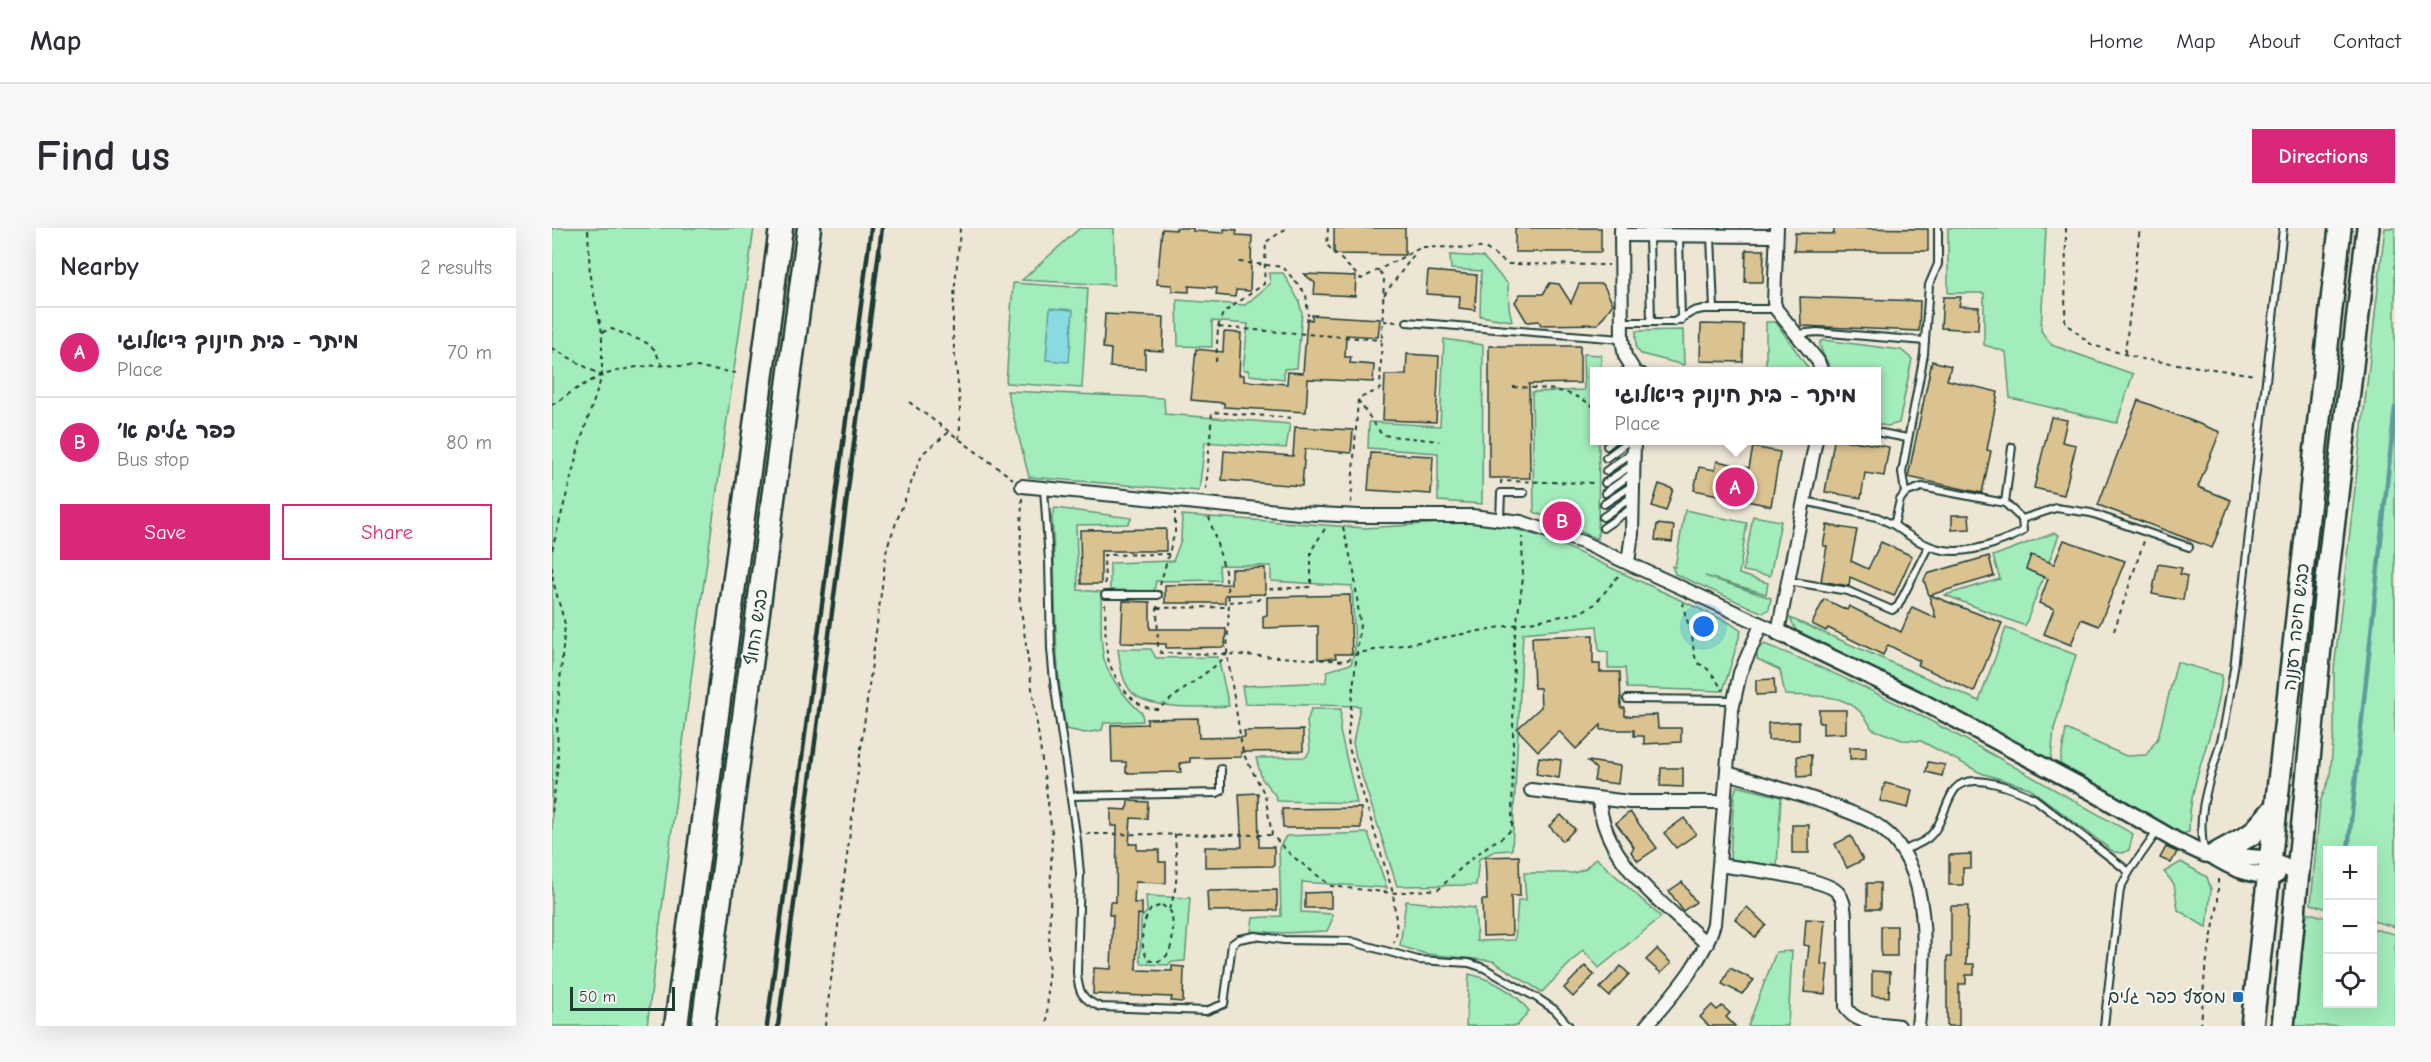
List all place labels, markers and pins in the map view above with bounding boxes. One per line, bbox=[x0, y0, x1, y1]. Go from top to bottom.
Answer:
pin: A bbox=[1716, 464, 1754, 510]
pin: B bbox=[1542, 498, 1582, 544]
place label: מסעף כפר גלים bbox=[2107, 987, 2226, 1008]
marker: מסעף כפר גלים bbox=[2231, 990, 2245, 1004]

